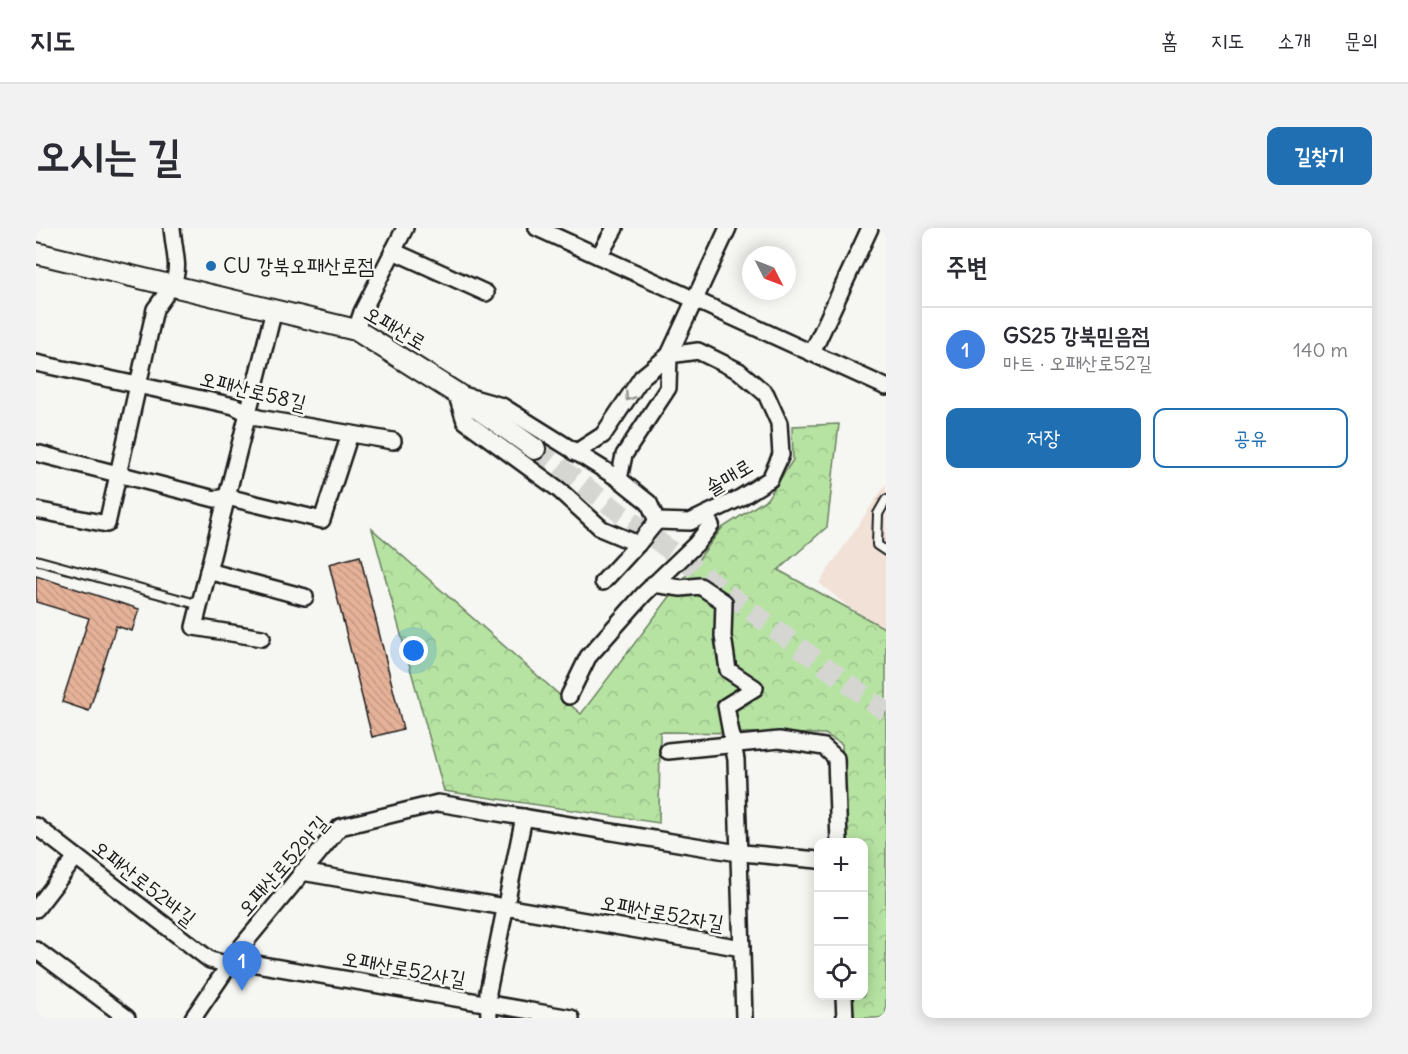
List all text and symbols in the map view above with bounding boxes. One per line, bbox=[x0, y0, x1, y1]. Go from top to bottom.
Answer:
text: 지도 bbox=[30, 22, 75, 58]
text: 홈 bbox=[1161, 27, 1178, 54]
text: 지도 bbox=[1211, 27, 1244, 54]
text: 소개 bbox=[1277, 27, 1311, 54]
text: 문의 bbox=[1344, 27, 1378, 54]
button: 길찾기 bbox=[1267, 127, 1372, 185]
text: 오시는 길 bbox=[36, 129, 181, 181]
north arrow bbox=[742, 246, 796, 300]
text: 주변 bbox=[946, 250, 988, 283]
place label: CU 강북오패산로점 bbox=[223, 252, 374, 279]
marker: CU 강북오패산로점 bbox=[204, 259, 218, 273]
street label: 오패산로 bbox=[359, 299, 431, 356]
text: GS25 강북믿음점 bbox=[1003, 321, 1150, 349]
text: 1 bbox=[962, 337, 969, 362]
text: 140 m bbox=[1293, 337, 1348, 362]
text: 마트 · 오패산로52길 bbox=[1003, 350, 1152, 375]
street label: 오패산로58길 bbox=[197, 364, 309, 417]
one-way arrow bbox=[625, 390, 636, 401]
button: 저장 bbox=[946, 408, 1141, 468]
button: 공유 bbox=[1153, 408, 1348, 468]
street label: 솔매로 bbox=[700, 452, 757, 501]
your location bbox=[399, 636, 428, 665]
street label: 오패산로52아길 bbox=[231, 810, 334, 922]
street label: 오패산로52바길 bbox=[87, 833, 202, 932]
map controls bbox=[814, 838, 868, 1000]
button: + bbox=[814, 838, 868, 892]
street label: 오패산로52자길 bbox=[598, 888, 726, 937]
button: − bbox=[814, 892, 868, 946]
pin: 1 bbox=[222, 942, 262, 991]
street label: 오패산로52사길 bbox=[340, 944, 468, 993]
button: locate bbox=[814, 946, 868, 1000]

